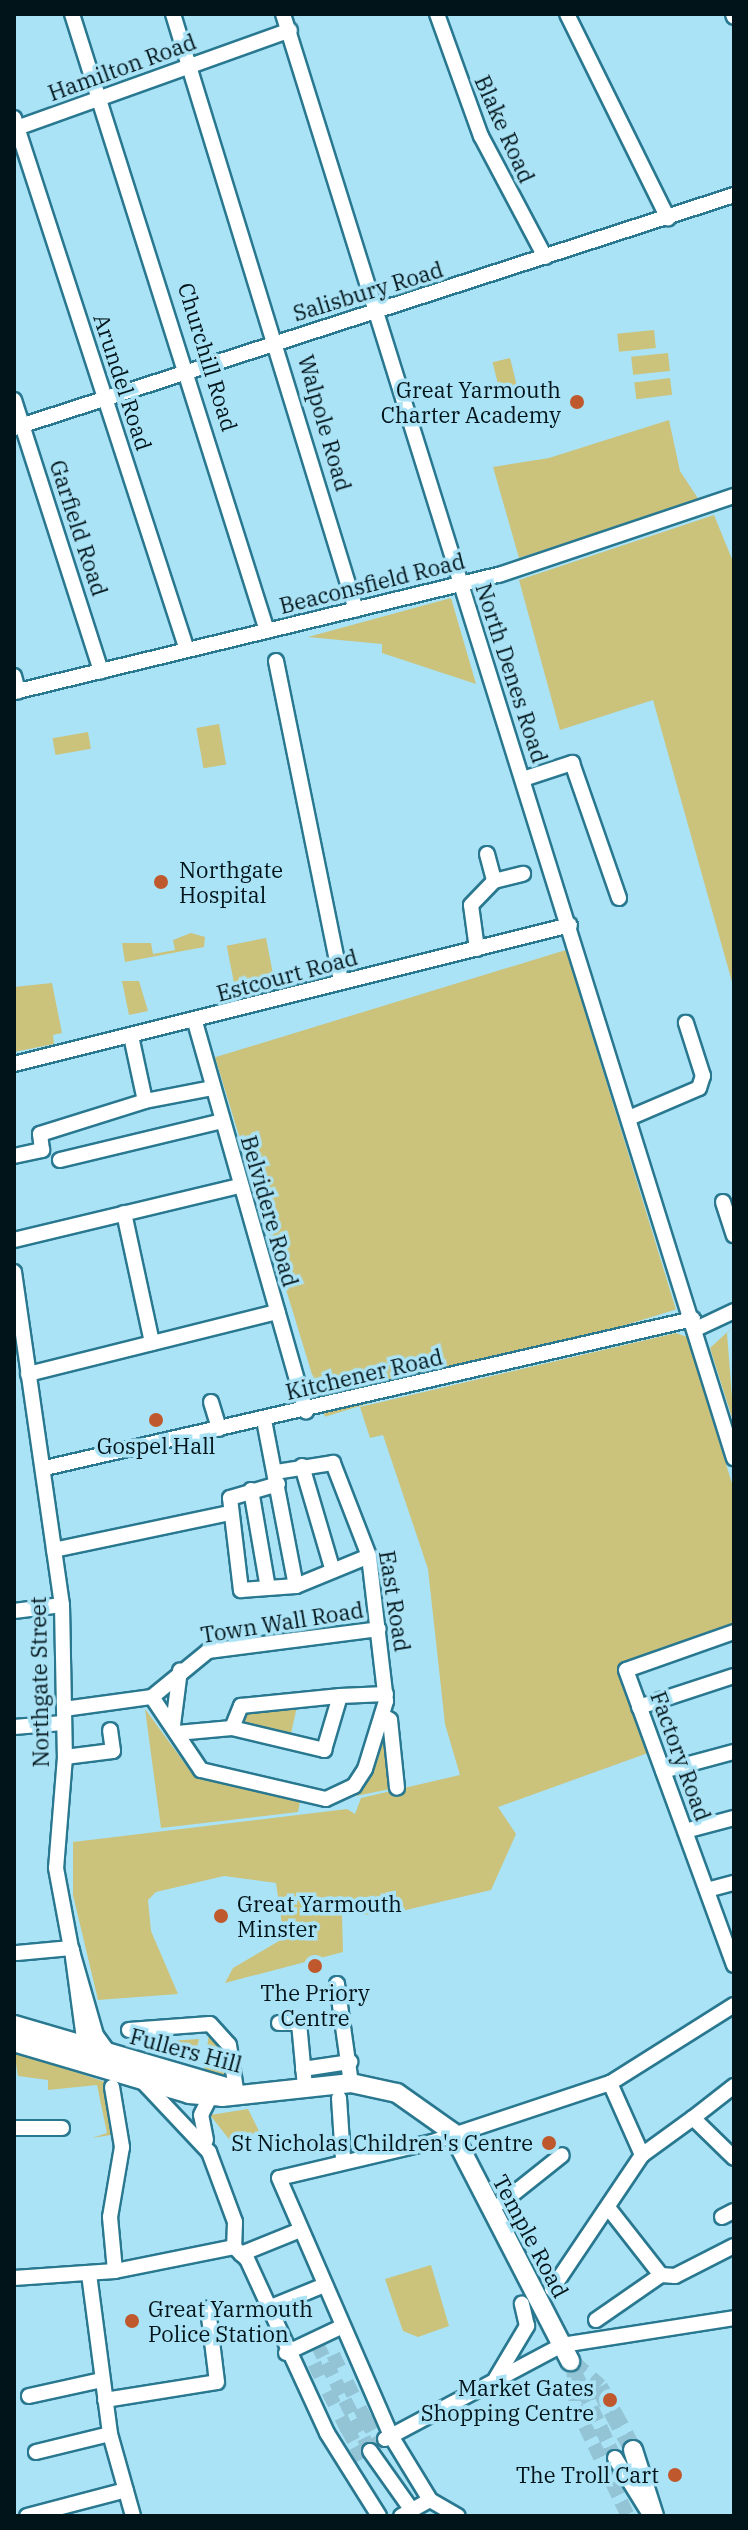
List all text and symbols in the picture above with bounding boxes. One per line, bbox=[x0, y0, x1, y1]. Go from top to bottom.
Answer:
street label: Hamilton Road bbox=[44, 28, 200, 106]
street label: Blake Road bbox=[470, 71, 540, 187]
street label: Salisbury Road bbox=[290, 256, 446, 326]
street label: Churchill Road bbox=[173, 279, 243, 435]
street label: Arundel Road bbox=[88, 310, 158, 454]
street label: Walpole Road bbox=[293, 352, 357, 494]
place label: Great Yarmouth Charter Academy bbox=[381, 376, 561, 428]
marker: Great Yarmouth Charter Academy bbox=[568, 393, 586, 411]
street label: Garfield Road bbox=[45, 457, 113, 599]
street label: Beaconsfield Road bbox=[277, 547, 467, 619]
street label: North Denes Road bbox=[470, 580, 554, 766]
place label: Northgate Hospital bbox=[179, 856, 283, 908]
marker: Northgate Hospital bbox=[150, 871, 172, 893]
street label: Estcourt Road bbox=[214, 943, 360, 1007]
street label: Belvidere Road bbox=[236, 1132, 304, 1290]
street label: Kitchener Road bbox=[283, 1343, 445, 1405]
marker: Gospel Hall bbox=[147, 1411, 165, 1429]
place label: Gospel Hall bbox=[97, 1433, 215, 1459]
street label: East Road bbox=[374, 1549, 416, 1653]
street label: Northgate Street bbox=[24, 1596, 54, 1768]
street label: Town Wall Road bbox=[199, 1596, 365, 1648]
street label: Factory Road bbox=[645, 1688, 717, 1824]
place label: Great Yarmouth Minster bbox=[237, 1890, 402, 1942]
marker: Great Yarmouth Minster bbox=[212, 1907, 230, 1925]
marker: The Priory Centre bbox=[306, 1957, 324, 1975]
place label: The Priory Centre bbox=[260, 1979, 370, 2030]
street label: Fullers Hill bbox=[127, 2022, 245, 2078]
place label: St Nicholas Children's Centre bbox=[231, 2130, 533, 2156]
marker: St Nicholas Children's Centre bbox=[540, 2134, 558, 2152]
street label: Temple Road bbox=[488, 2170, 574, 2302]
place label: Great Yarmouth Police Station bbox=[148, 2295, 313, 2346]
marker: Great Yarmouth Police Station bbox=[123, 2312, 141, 2330]
place label: Market Gates Shopping Centre bbox=[421, 2374, 594, 2426]
marker: Market Gates Shopping Centre bbox=[601, 2391, 619, 2409]
place label: The Troll Cart bbox=[516, 2462, 659, 2488]
marker: The Troll Cart bbox=[666, 2466, 684, 2484]

